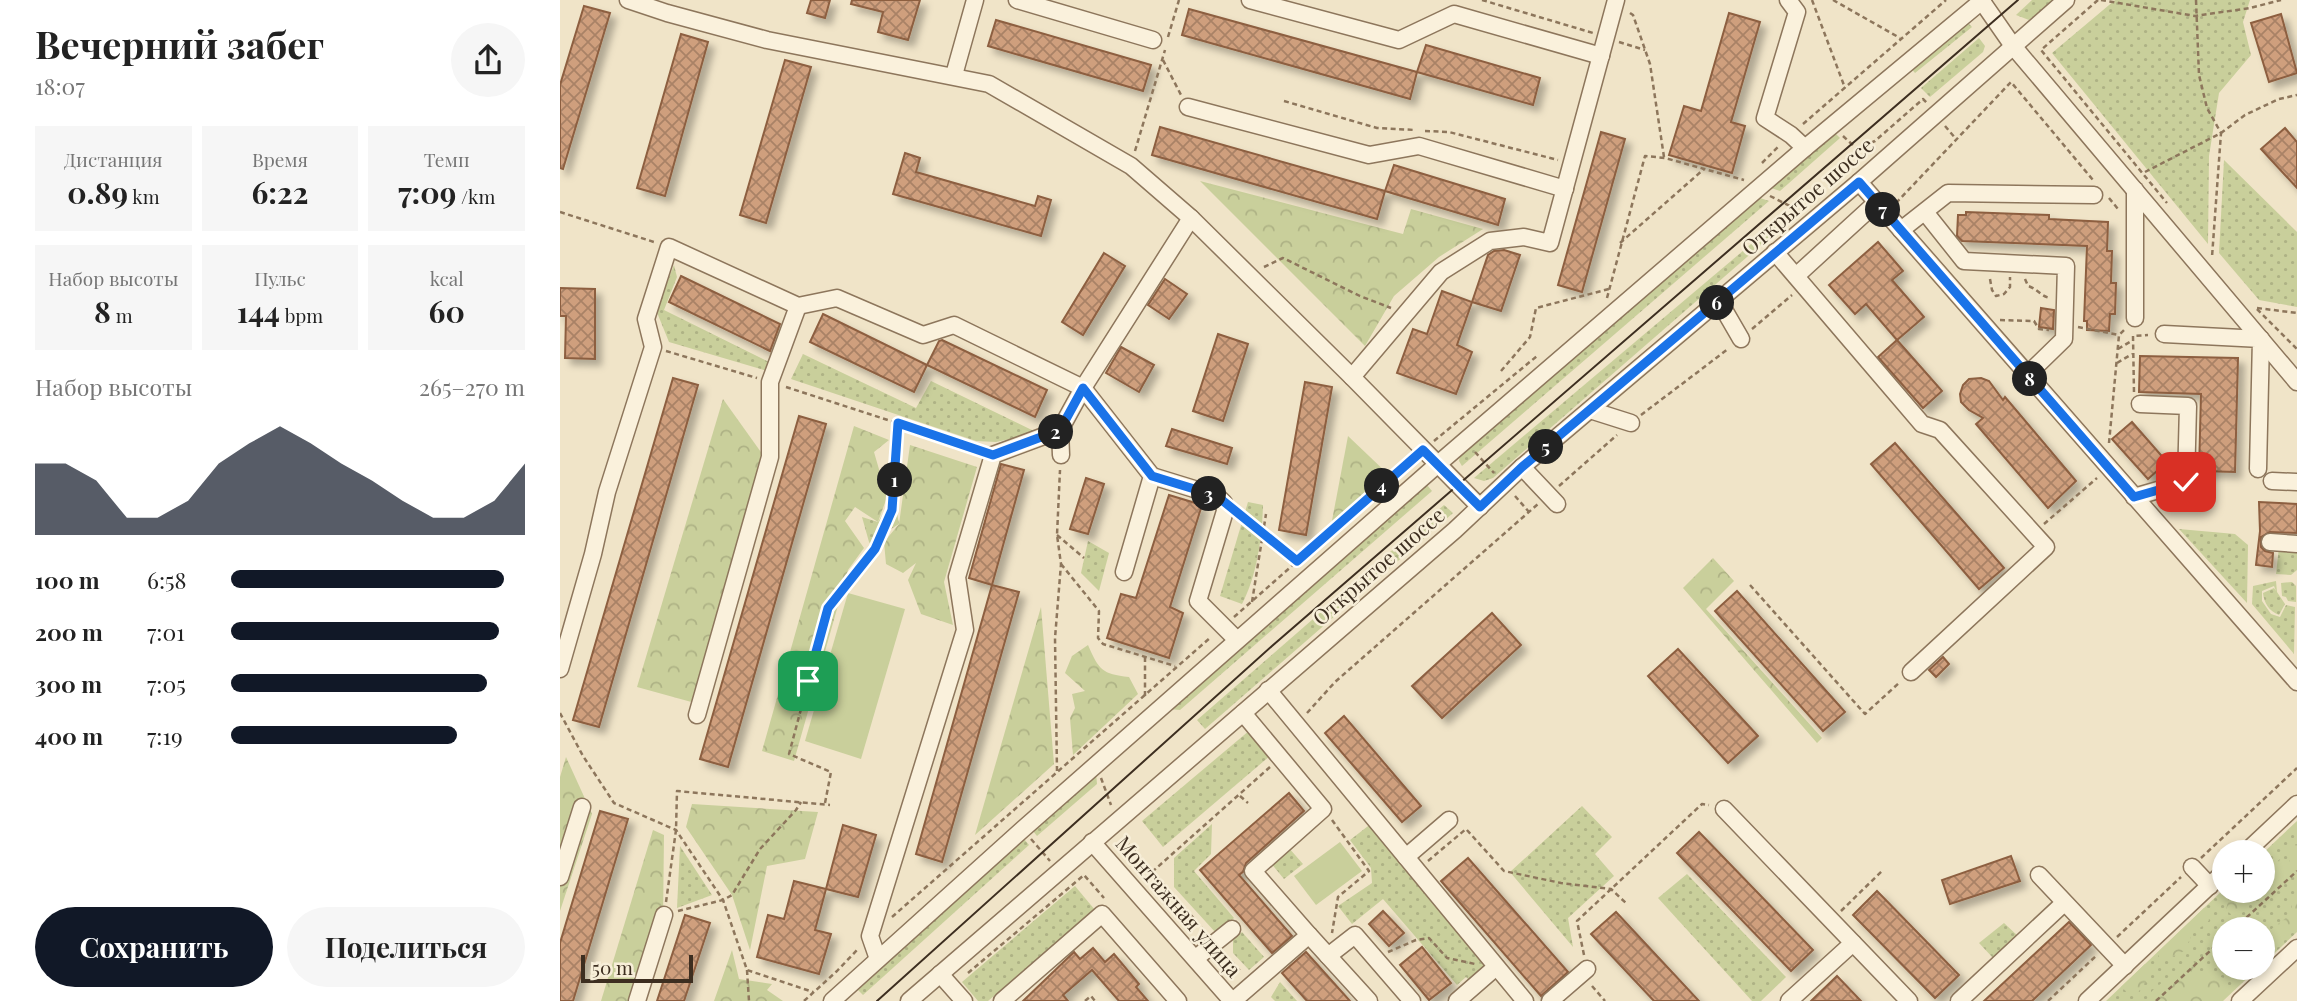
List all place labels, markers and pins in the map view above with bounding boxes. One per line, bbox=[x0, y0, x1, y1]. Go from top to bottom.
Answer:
pin: 7 bbox=[1866, 192, 1900, 228]
pin: 6 bbox=[1700, 286, 1734, 320]
pin: 8 bbox=[2012, 362, 2048, 396]
pin: 2 bbox=[1038, 414, 1074, 450]
pin: 5 bbox=[1528, 430, 1564, 464]
pin bbox=[2156, 452, 2216, 512]
pin: 1 bbox=[878, 462, 912, 498]
pin: 4 bbox=[1364, 468, 1400, 504]
pin: 3 bbox=[1192, 476, 1226, 512]
pin bbox=[778, 651, 838, 711]

